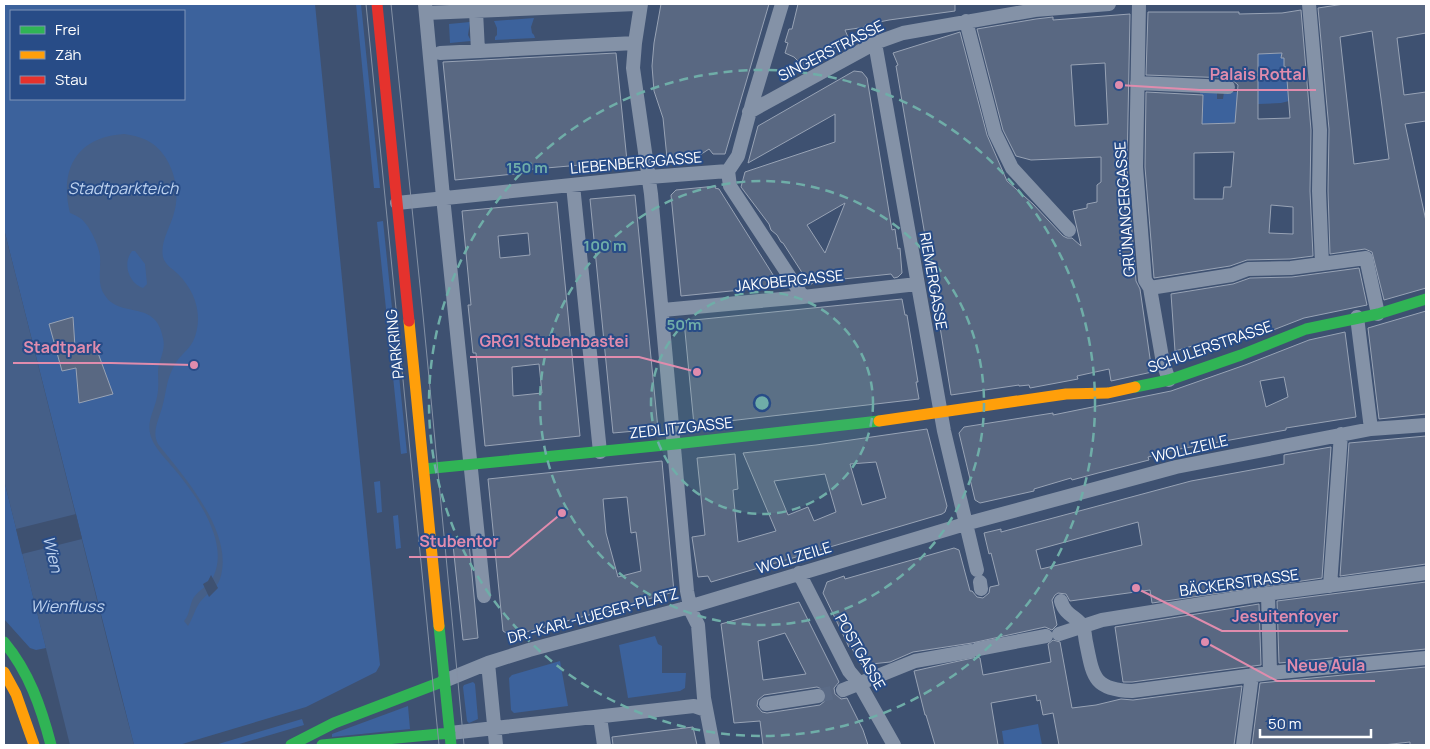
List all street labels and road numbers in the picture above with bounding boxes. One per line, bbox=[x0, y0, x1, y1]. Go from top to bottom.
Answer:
street label: SINGERSTRASSE bbox=[774, 15, 887, 86]
street label: GRÜNANGERGASSE bbox=[1109, 140, 1140, 278]
street label: LIEBENBERGGASSE bbox=[569, 146, 703, 179]
street label: RIEMERGASSE bbox=[915, 230, 952, 331]
street label: JAKOBERGASSE bbox=[733, 264, 844, 297]
street label: PARKRING bbox=[380, 308, 409, 380]
street label: SCHULERSTRASSE bbox=[1145, 315, 1275, 378]
street label: ZEDLITZGASSE bbox=[628, 412, 734, 443]
street label: WOLLZEILE bbox=[1150, 430, 1230, 467]
street label: WOLLZEILE bbox=[754, 536, 834, 579]
street label: BÄCKERSTRASSE bbox=[1178, 564, 1300, 601]
street label: DR.-KARL-LUEGER-PLATZ bbox=[505, 583, 681, 648]
street label: POSTGASSE bbox=[830, 610, 891, 694]

